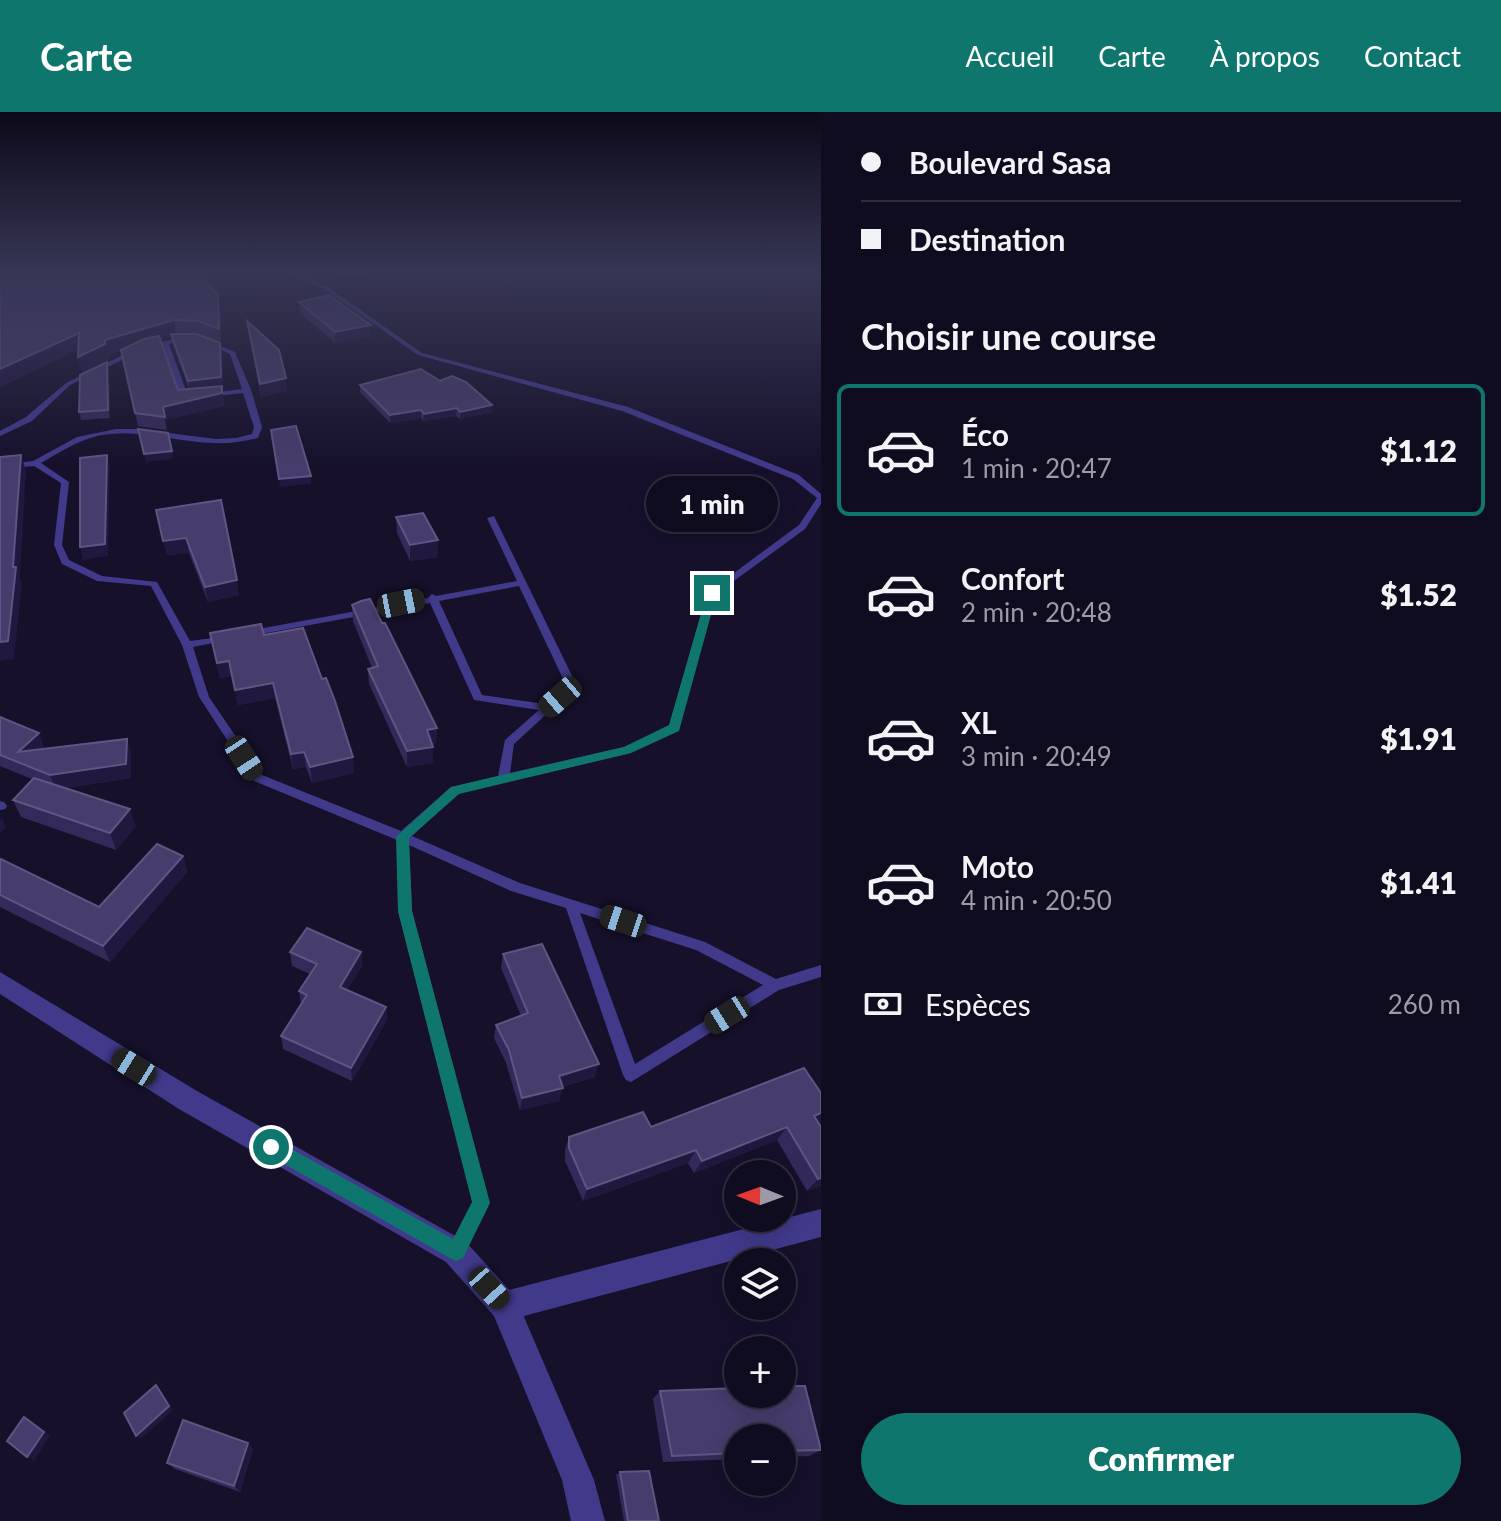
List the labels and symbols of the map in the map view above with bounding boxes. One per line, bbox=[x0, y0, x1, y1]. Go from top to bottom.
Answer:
callout: 1 min bbox=[646, 477, 778, 533]
route end bbox=[694, 575, 730, 611]
car bbox=[375, 587, 427, 619]
car bbox=[534, 672, 586, 722]
car bbox=[221, 731, 267, 785]
car bbox=[596, 902, 650, 940]
car bbox=[700, 992, 754, 1038]
car bbox=[107, 1044, 161, 1090]
route start bbox=[253, 1129, 289, 1165]
north arrow bbox=[724, 1160, 796, 1232]
car bbox=[464, 1262, 514, 1314]

